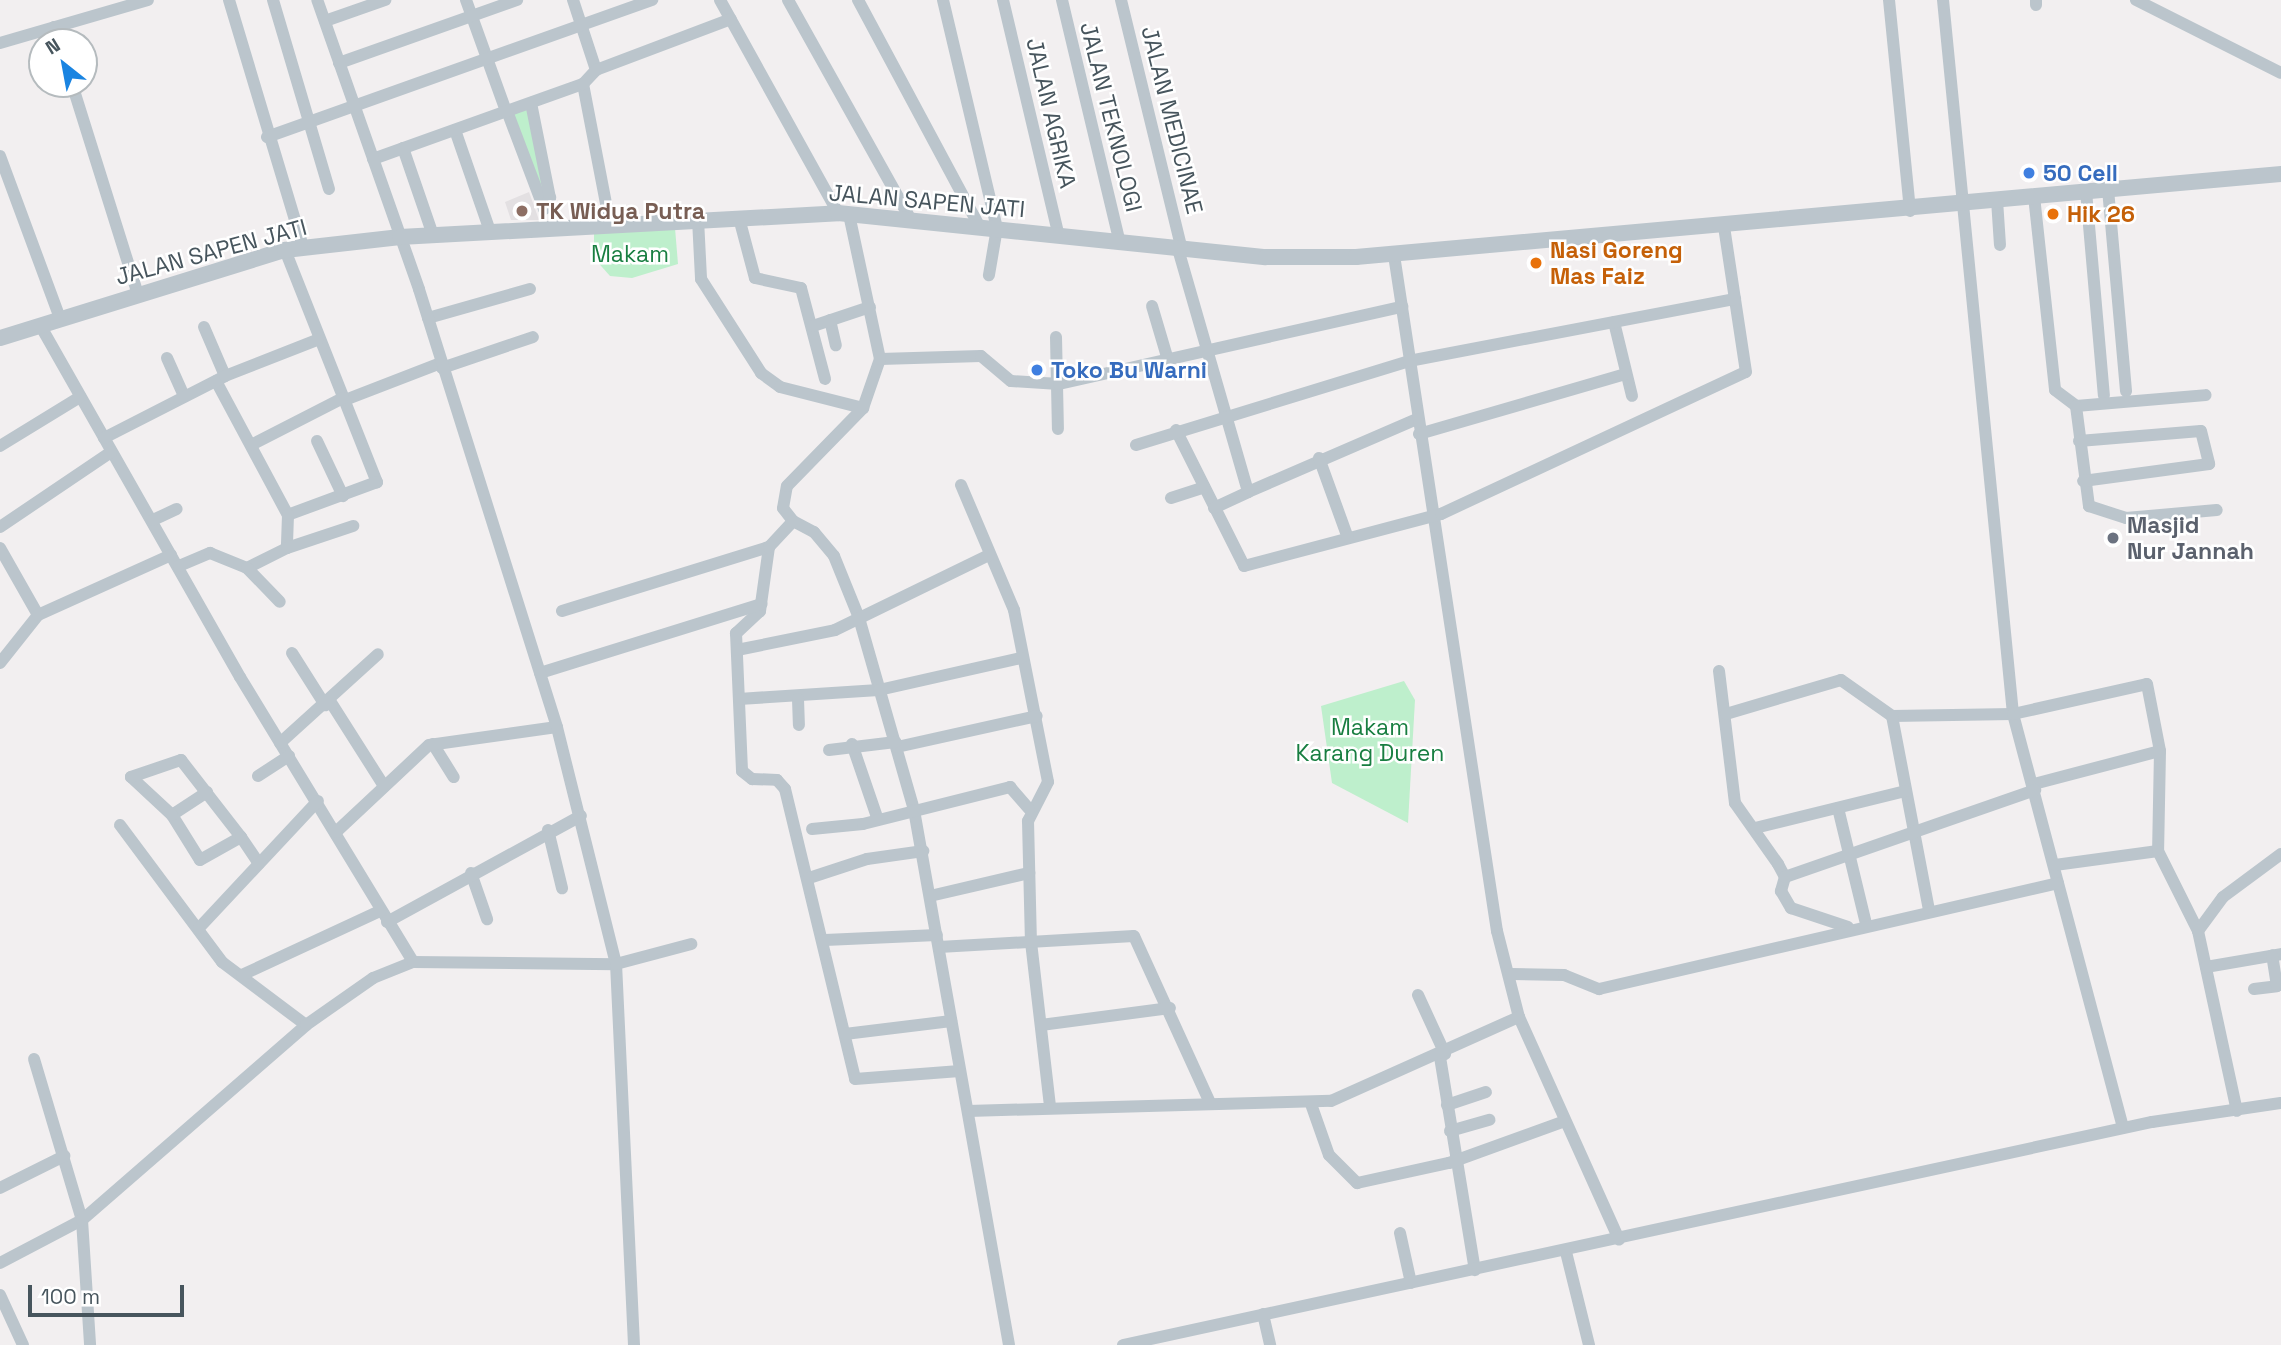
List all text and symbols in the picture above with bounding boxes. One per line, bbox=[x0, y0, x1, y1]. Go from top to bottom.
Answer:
street label: JALAN TEKNOLOGI bbox=[1074, 19, 1148, 215]
street label: JALAN MEDICINAE bbox=[1135, 23, 1209, 217]
north arrow bbox=[28, 28, 98, 98]
text: N bbox=[41, 32, 65, 60]
street label: JALAN AGRIKA bbox=[1020, 35, 1082, 191]
place label: 50 Cell bbox=[2043, 159, 2118, 187]
marker: 50 Cell bbox=[2021, 165, 2037, 181]
street label: JALAN SAPEN JATI bbox=[828, 179, 1026, 223]
place label: TK Widya Putra bbox=[536, 197, 705, 225]
place label: Hik 26 bbox=[2067, 200, 2135, 228]
marker: TK Widya Putra bbox=[514, 203, 530, 219]
marker: Hik 26 bbox=[2045, 206, 2061, 222]
street label: JALAN SAPEN JATI bbox=[112, 213, 310, 291]
place label: Nasi Goreng Mas Faiz bbox=[1550, 236, 1683, 290]
park label: Makam bbox=[591, 240, 669, 268]
marker: Nasi Goreng Mas Faiz bbox=[1528, 255, 1544, 271]
place label: Toko Bu Warni bbox=[1051, 356, 1207, 384]
marker: Toko Bu Warni bbox=[1029, 362, 1045, 378]
place label: Masjid Nur Jannah bbox=[2127, 511, 2254, 565]
marker: Masjid Nur Jannah bbox=[2105, 530, 2121, 546]
park label: Makam Karang Duren bbox=[1296, 713, 1444, 767]
scale bar bbox=[32, 1272, 187, 1316]
text: 100 m bbox=[41, 1283, 100, 1310]

